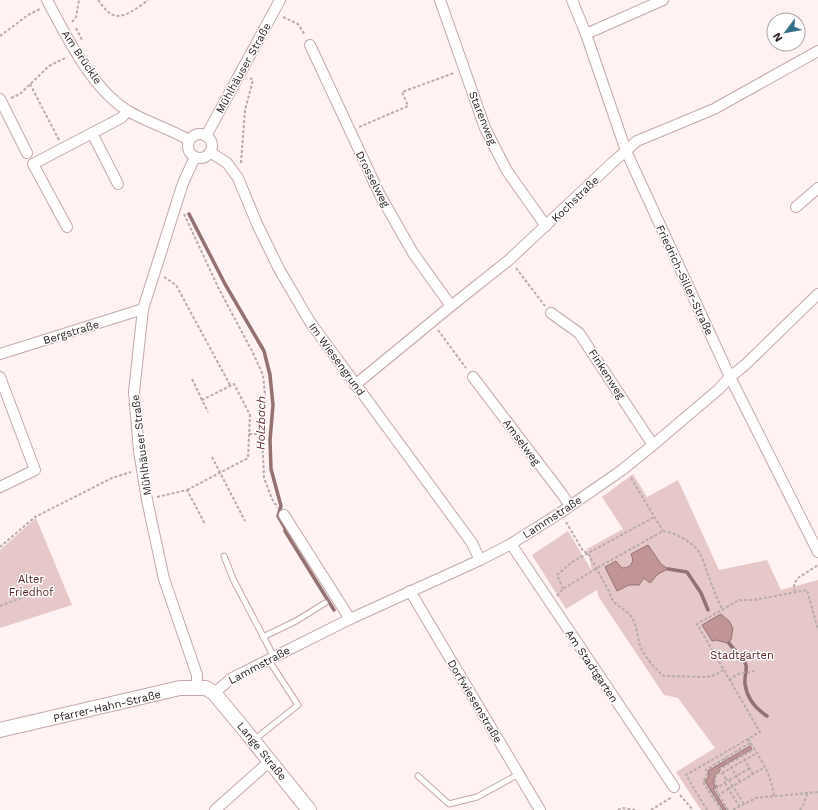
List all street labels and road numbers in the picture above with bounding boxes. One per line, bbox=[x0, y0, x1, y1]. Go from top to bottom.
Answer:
street label: Mühlhäuser Straße bbox=[213, 21, 274, 116]
street label: Am Brückle bbox=[59, 28, 104, 87]
street label: Starenweg bbox=[466, 90, 499, 147]
street label: Drosselweg bbox=[353, 149, 392, 210]
street label: Kochstraße bbox=[549, 174, 602, 225]
street label: Friedrich-Siller-Straße bbox=[653, 223, 716, 337]
street label: Bergstraße bbox=[42, 318, 101, 347]
street label: Im Wiesengrund bbox=[306, 320, 367, 398]
street label: Finkenweg bbox=[586, 347, 628, 402]
street label: Mühlhäuser Straße bbox=[129, 394, 154, 496]
street label: Amselweg bbox=[500, 417, 543, 468]
street label: Lammstraße bbox=[520, 493, 584, 541]
street label: Am Stadtgarten bbox=[562, 627, 621, 705]
street label: Lammstraße bbox=[226, 644, 292, 687]
street label: Dorfwiesenstraße bbox=[445, 657, 505, 745]
street label: Pfarrer-Hahn-Straße bbox=[52, 688, 162, 725]
street label: Lange Straße bbox=[234, 720, 289, 783]

